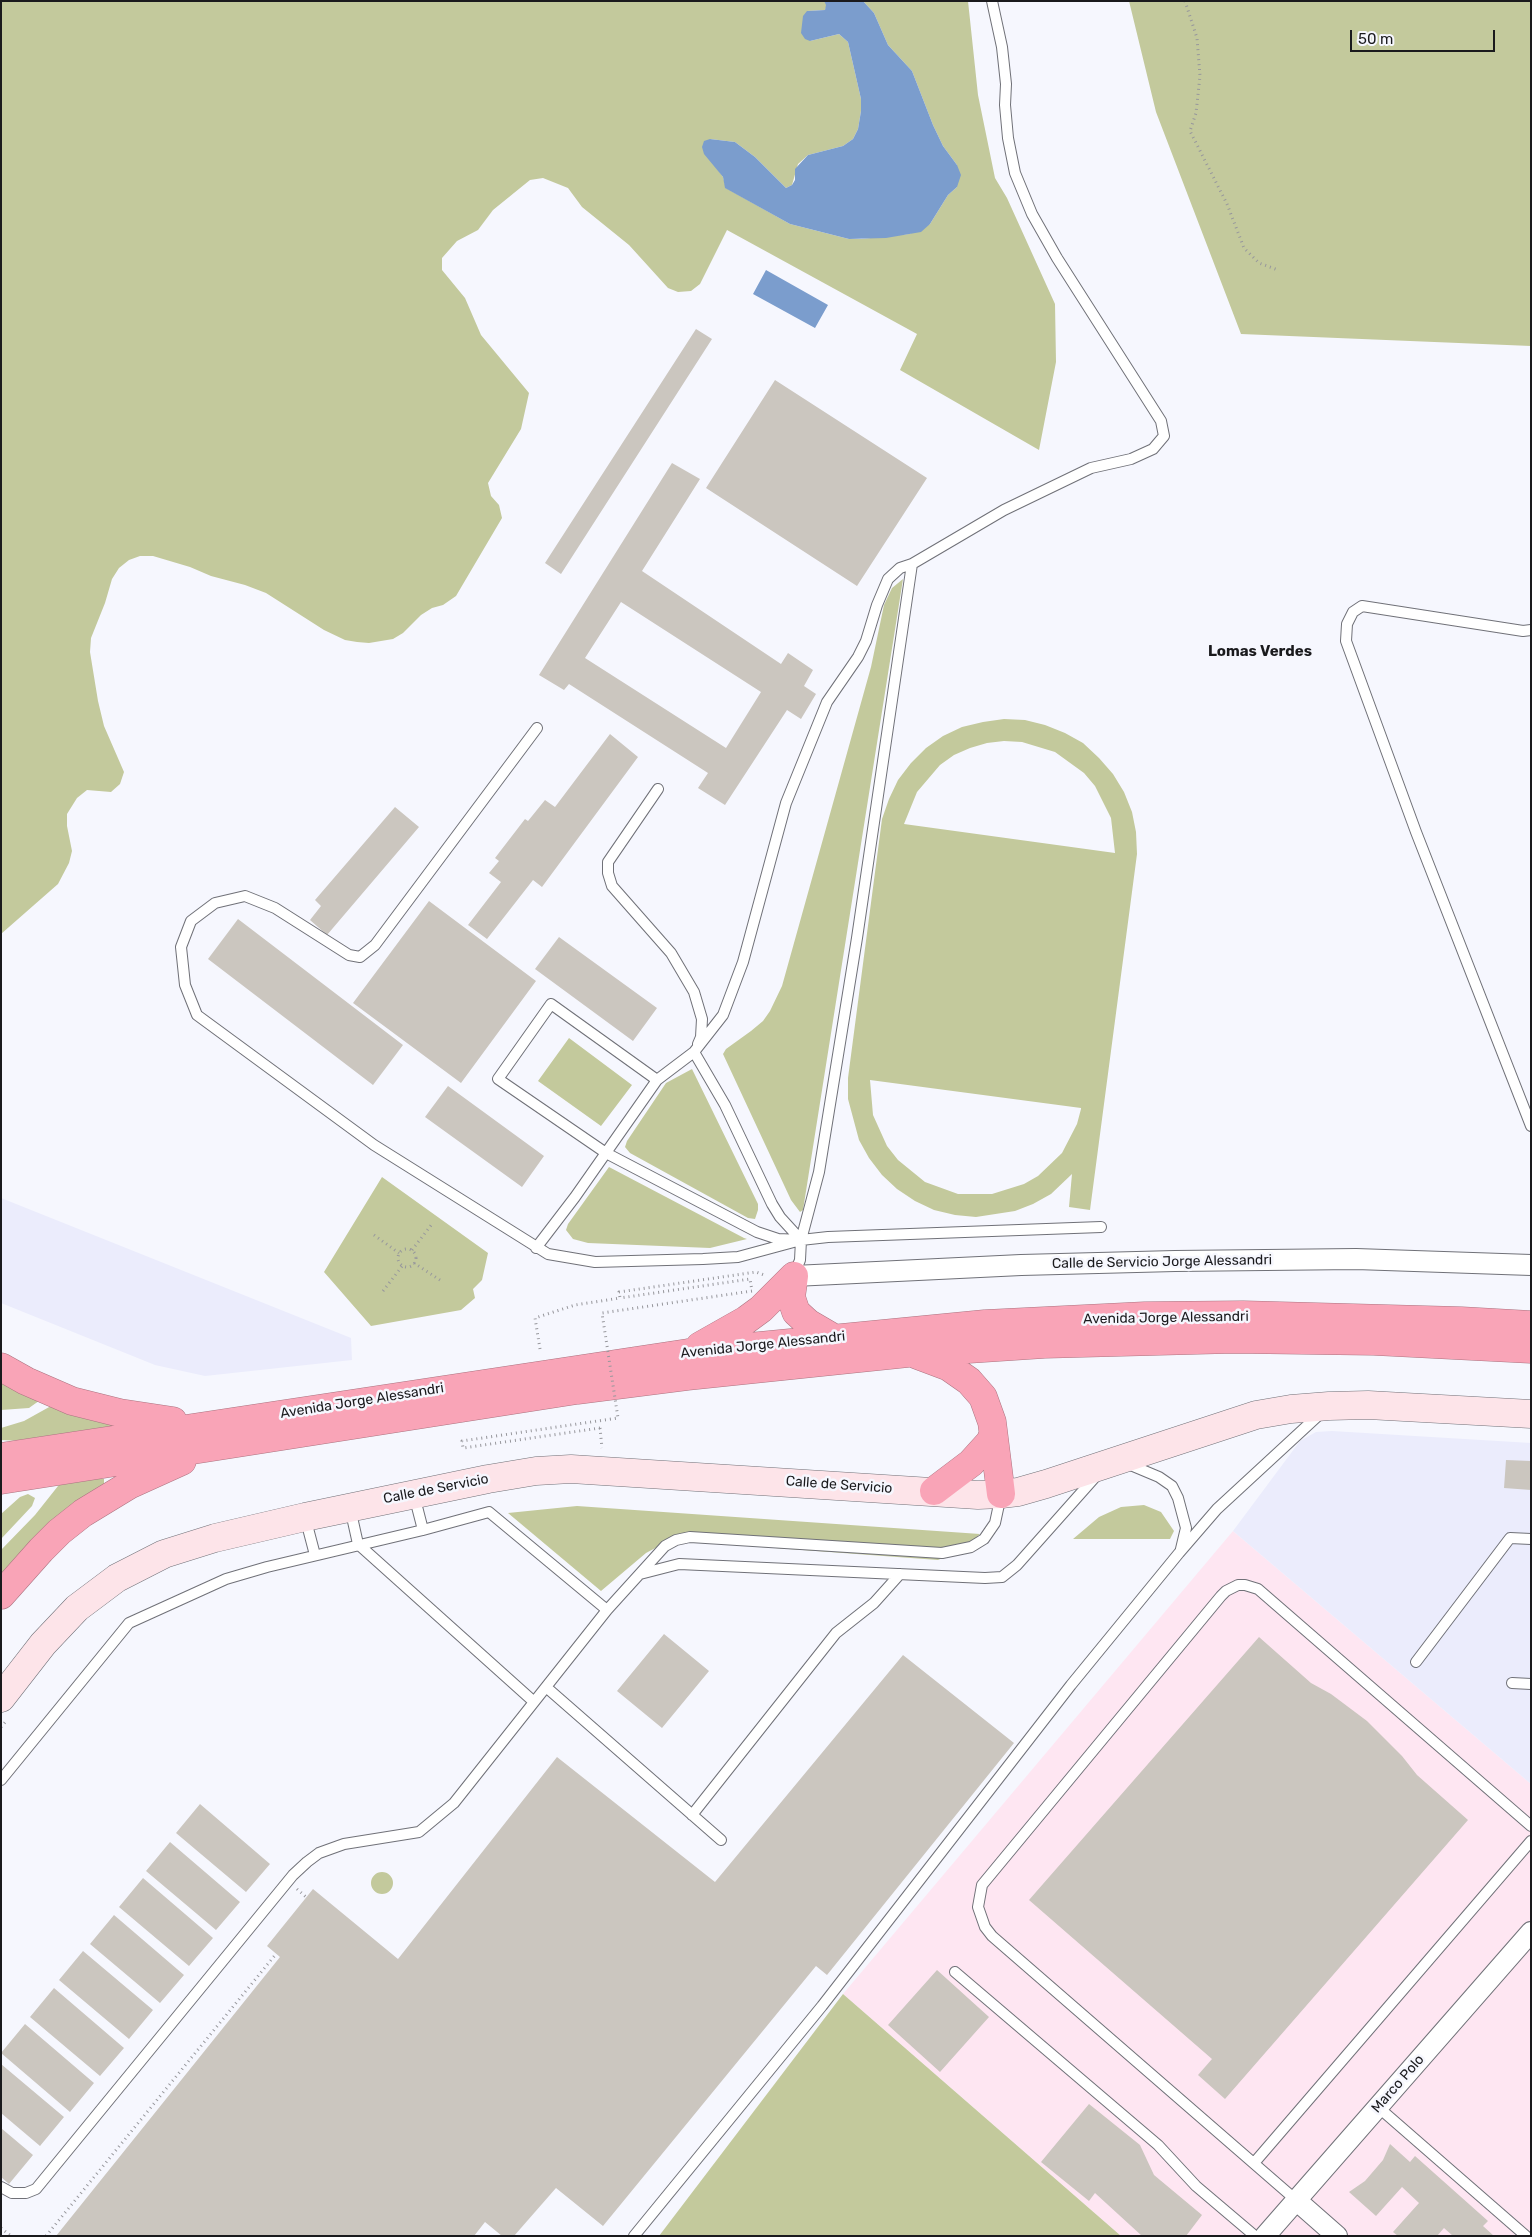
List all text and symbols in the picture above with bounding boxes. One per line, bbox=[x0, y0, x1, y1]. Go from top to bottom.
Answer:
scale bar bbox=[1352, 20, 1497, 52]
text: 50 m bbox=[1358, 30, 1393, 48]
district label: Lomas Verdes bbox=[1208, 643, 1312, 661]
street label: Calle de Servicio Jorge Alessandri bbox=[1052, 1252, 1272, 1272]
street label: Avenida Jorge Alessandri bbox=[1083, 1308, 1249, 1328]
street label: Avenida Jorge Alessandri bbox=[680, 1328, 846, 1362]
street label: Avenida Jorge Alessandri bbox=[279, 1380, 445, 1422]
street label: Calle de Servicio bbox=[382, 1471, 490, 1507]
street label: Calle de Servicio bbox=[785, 1473, 893, 1497]
street label: Marco Polo bbox=[1368, 2051, 1428, 2117]

